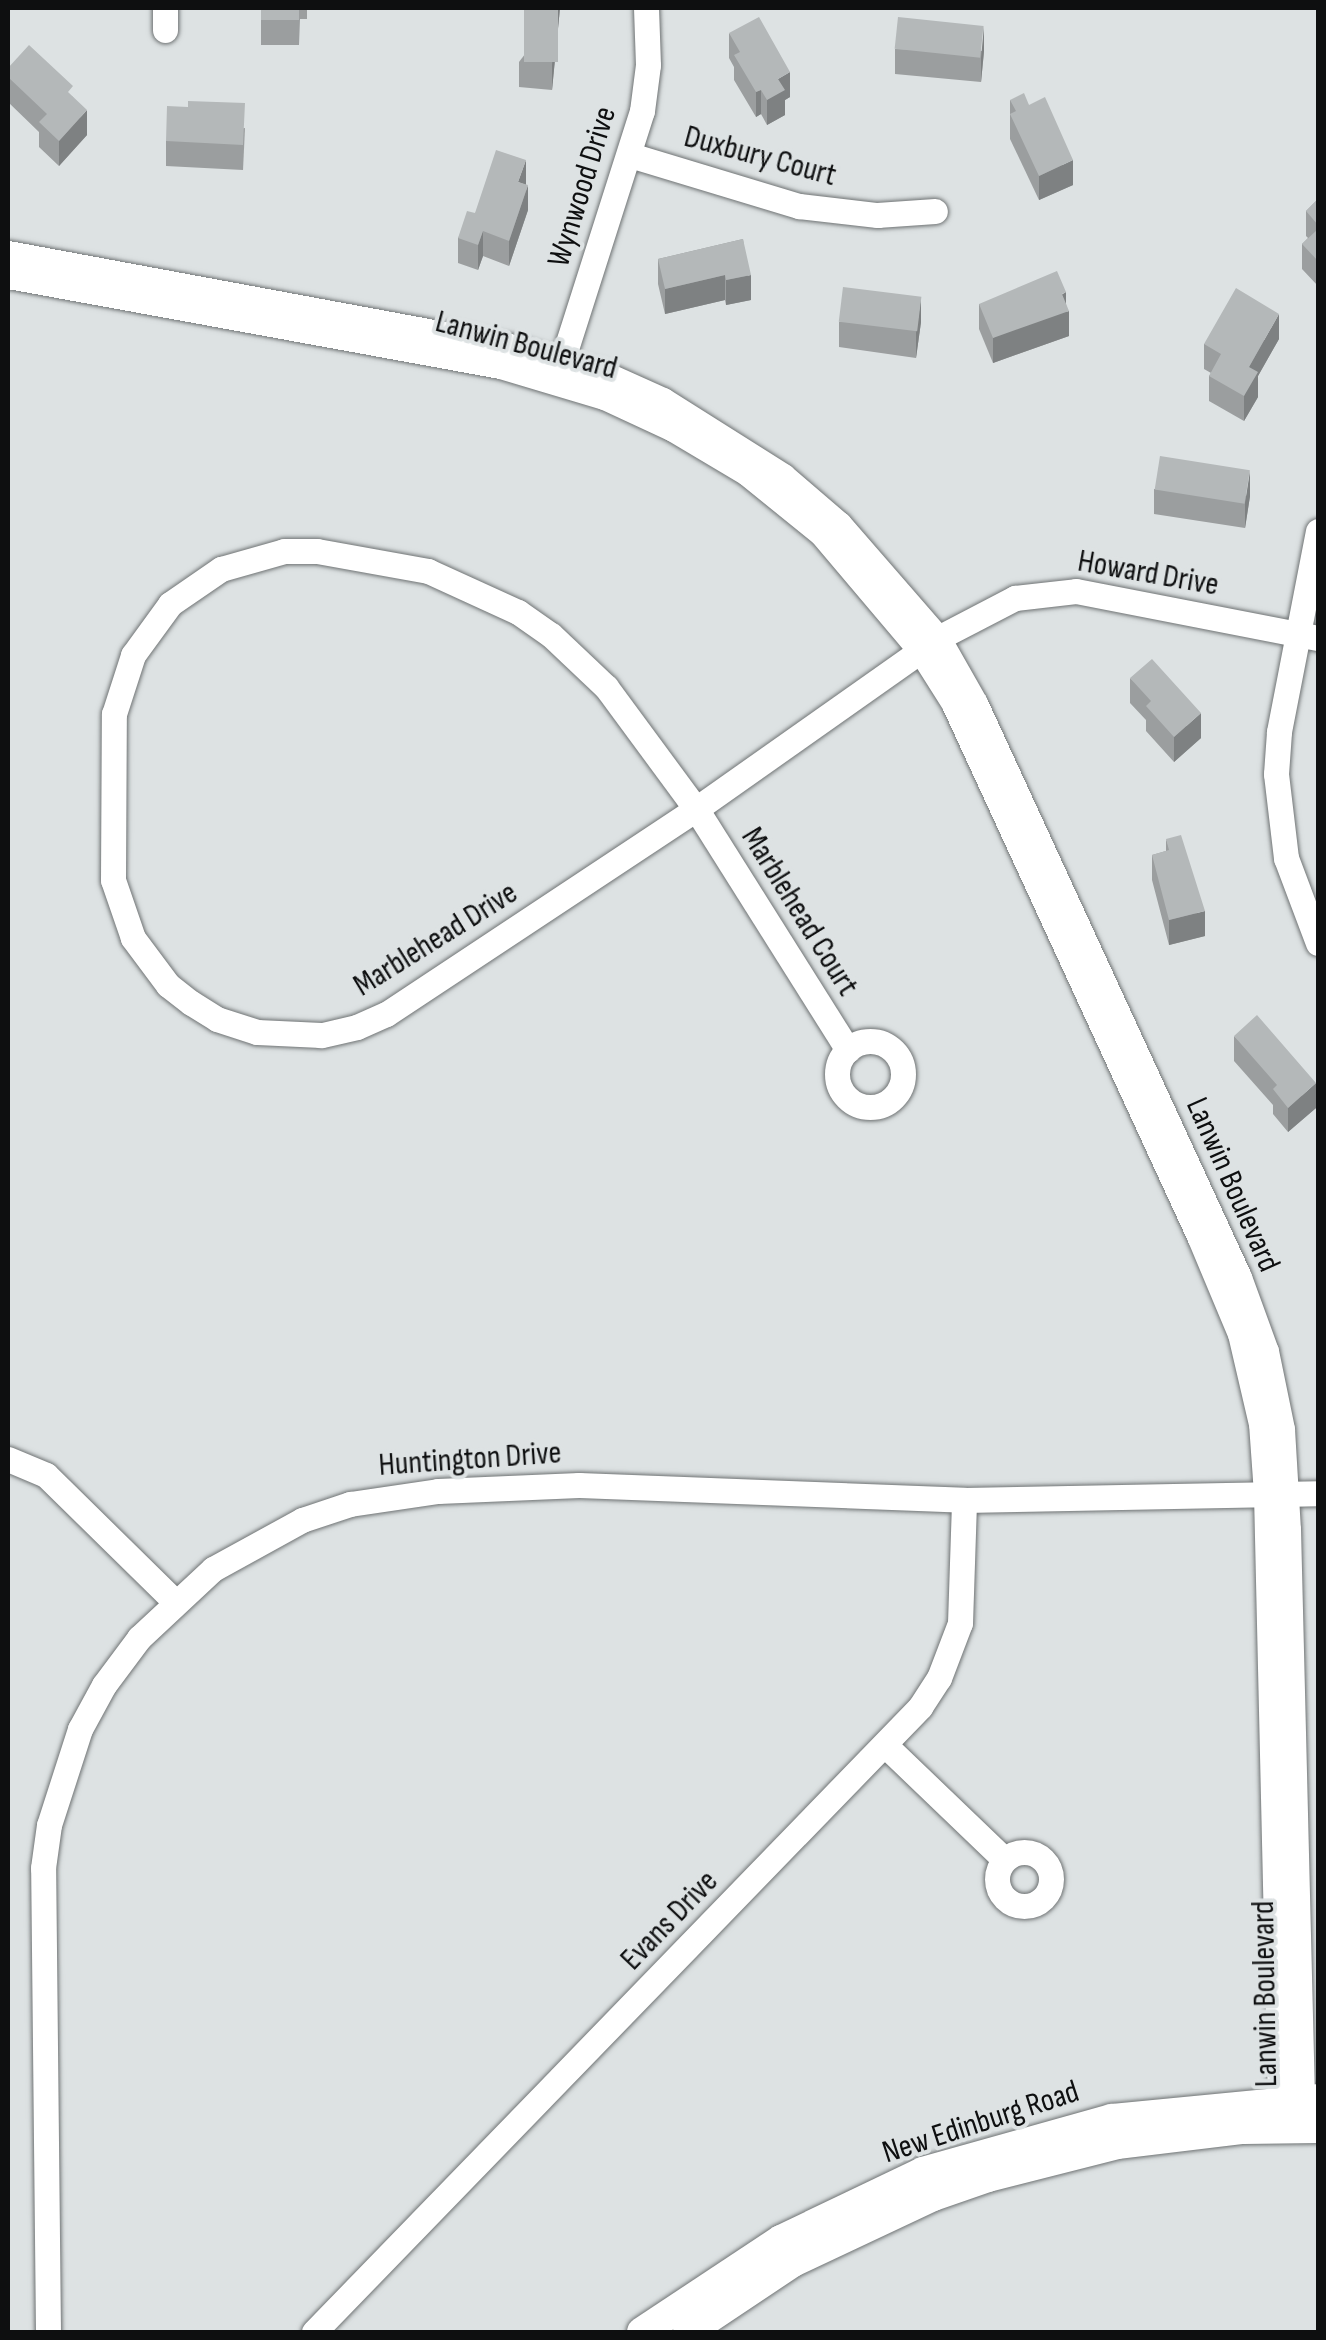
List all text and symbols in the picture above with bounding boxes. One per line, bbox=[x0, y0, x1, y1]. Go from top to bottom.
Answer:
street label: Wynwood Drive bbox=[540, 102, 626, 272]
street label: Duxbury Court bbox=[680, 118, 840, 196]
street label: Lanwin Boulevard bbox=[431, 303, 621, 389]
street label: Howard Drive bbox=[1075, 543, 1221, 605]
street label: Marblehead Court bbox=[732, 821, 866, 1003]
street label: Marblehead Drive bbox=[347, 874, 525, 1006]
street label: Lanwin Boulevard bbox=[1177, 1092, 1287, 1278]
street label: Huntington Drive bbox=[377, 1434, 563, 1486]
street label: Evans Drive bbox=[613, 1863, 727, 1979]
street label: Lanwin Boulevard bbox=[1245, 1901, 1287, 2087]
street label: New Edinburg Road bbox=[878, 2073, 1084, 2173]

